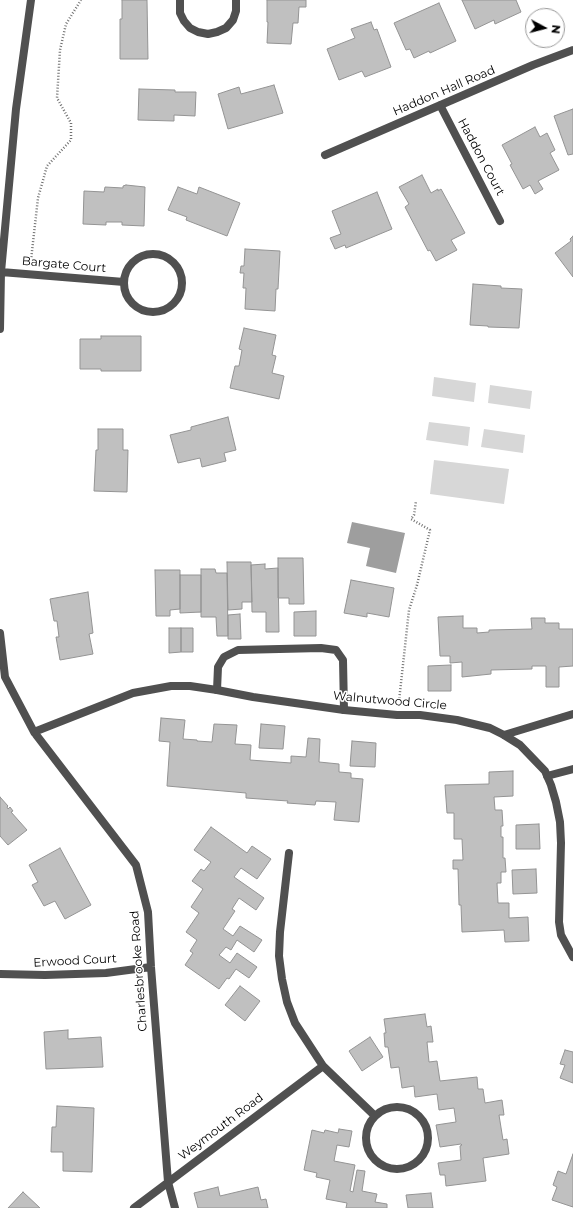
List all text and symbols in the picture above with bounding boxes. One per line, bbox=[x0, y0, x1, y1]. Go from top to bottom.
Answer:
north arrow bbox=[525, 8, 565, 48]
text: N bbox=[548, 24, 563, 35]
street label: Haddon Hall Road bbox=[391, 63, 497, 119]
street label: Haddon Court bbox=[455, 116, 507, 198]
street label: Bargate Court bbox=[21, 254, 107, 276]
street label: Walnutwood Circle bbox=[333, 689, 447, 713]
street label: Charlesbrooke Road bbox=[128, 910, 150, 1032]
street label: Erwood Court bbox=[33, 952, 117, 970]
street label: Weymouth Road bbox=[176, 1091, 266, 1163]

